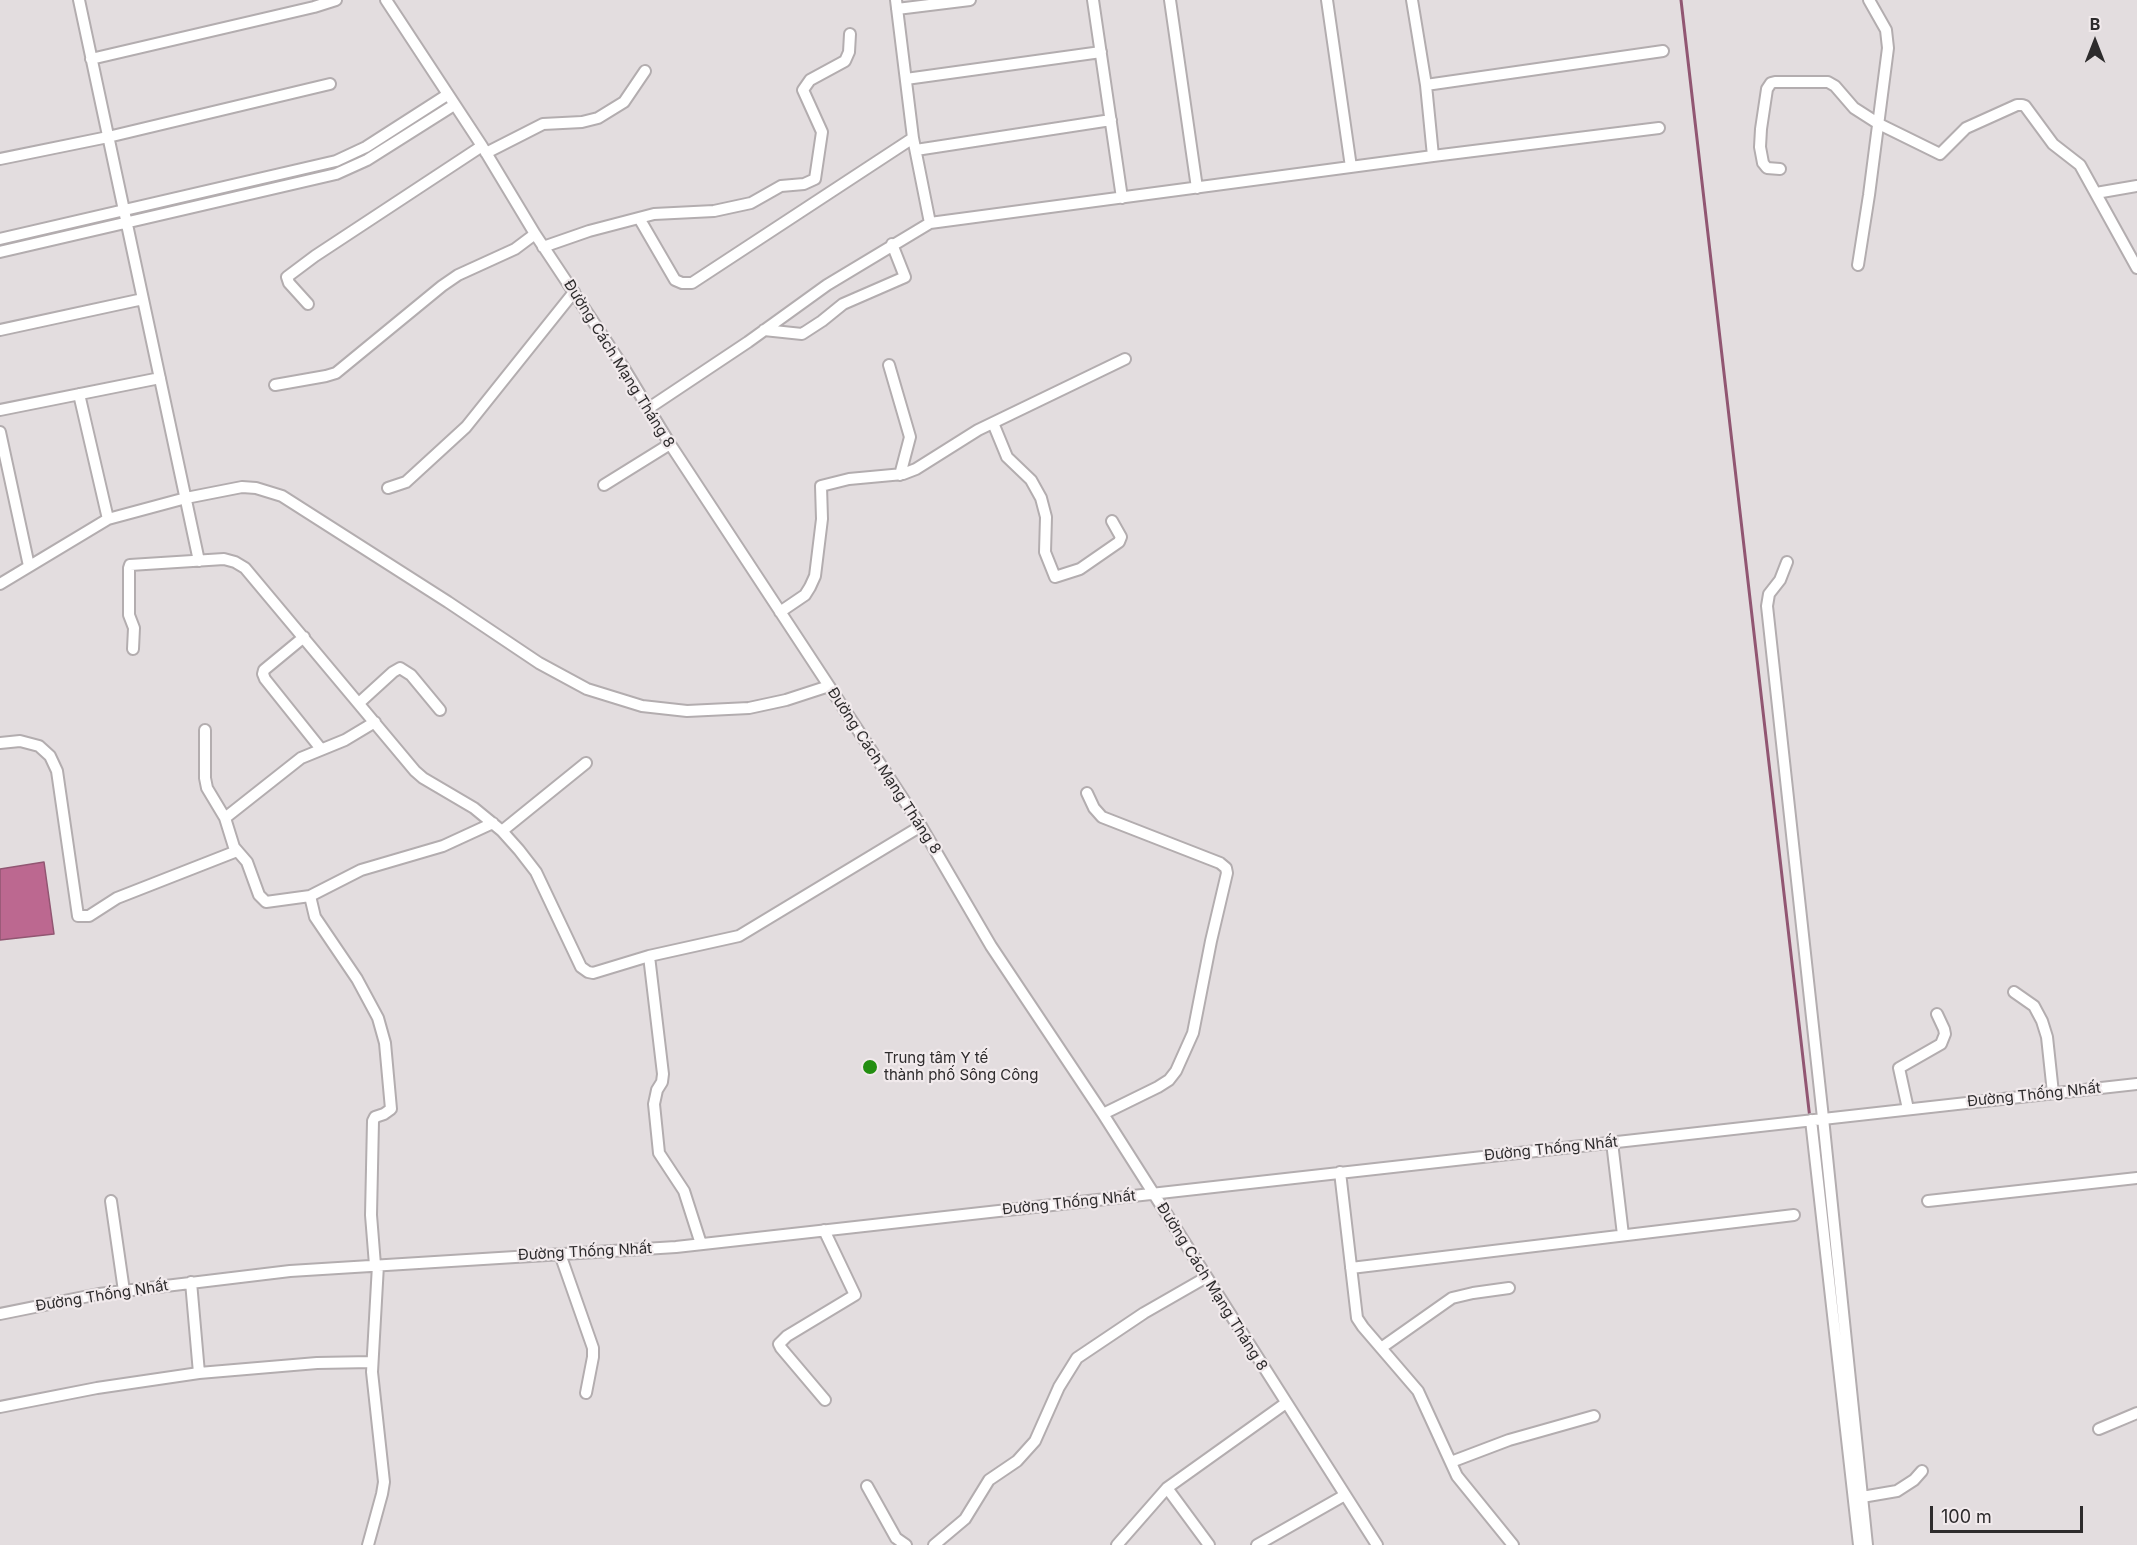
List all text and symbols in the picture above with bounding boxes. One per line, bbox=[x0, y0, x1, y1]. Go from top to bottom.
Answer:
north arrow bbox=[2065, 12, 2125, 72]
text: B bbox=[2090, 14, 2100, 34]
street label: Đường Cách Mạng Tháng 8 bbox=[560, 277, 678, 451]
street label: Đường Cách Mạng Tháng 8 bbox=[823, 684, 945, 858]
place label: Trung tâm Y tế thành phố Sông Công bbox=[884, 1049, 1038, 1084]
marker: Trung tâm Y tế thành phố Sông Công bbox=[861, 1058, 879, 1076]
street label: Đường Thống Nhất bbox=[1966, 1079, 2102, 1111]
street label: Đường Thống Nhất bbox=[1483, 1133, 1619, 1165]
street label: Đường Thống Nhất bbox=[1001, 1187, 1137, 1219]
street label: Đường Cách Mạng Tháng 8 bbox=[1153, 1200, 1271, 1374]
street label: Đường Thống Nhất bbox=[518, 1240, 652, 1264]
street label: Đường Thống Nhất bbox=[34, 1277, 170, 1315]
scale bar bbox=[1933, 1494, 2086, 1532]
text: 100 m bbox=[1941, 1506, 1992, 1527]

